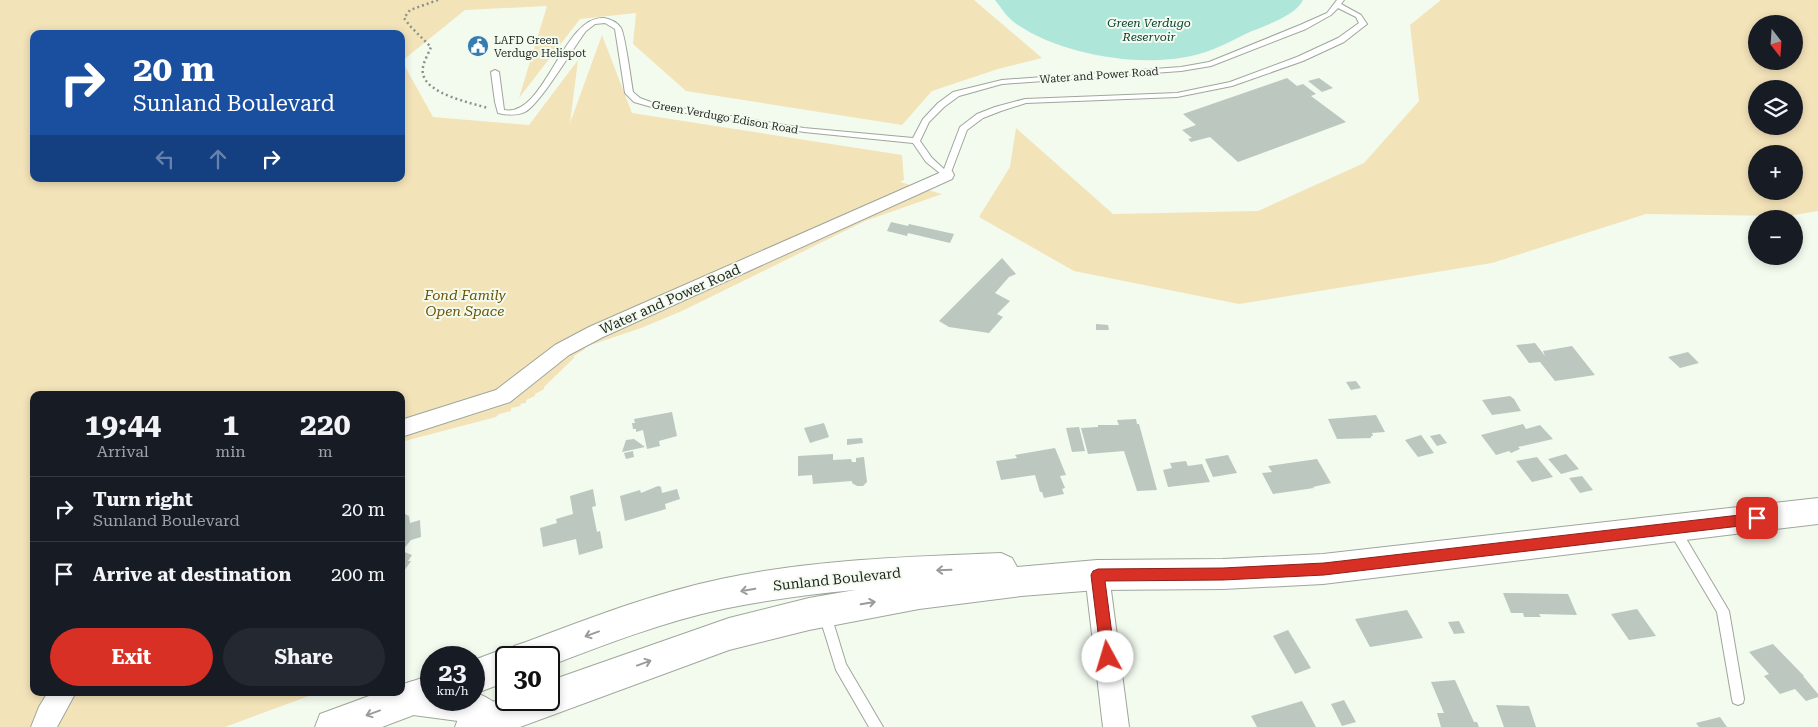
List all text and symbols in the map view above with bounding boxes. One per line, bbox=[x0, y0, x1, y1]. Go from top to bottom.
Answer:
north arrow bbox=[1748, 15, 1802, 70]
map controls bbox=[1748, 15, 1803, 265]
water label: Green Verdugo Reservoir bbox=[1107, 16, 1191, 44]
public building icon: LAFD Green Verdugo Helispot bbox=[466, 34, 490, 58]
place label: LAFD Green Verdugo Helispot bbox=[494, 34, 586, 60]
text: 20 m bbox=[133, 49, 215, 90]
icon: right bbox=[50, 50, 115, 115]
street label: Water and Power Road bbox=[1039, 65, 1159, 86]
button: layers bbox=[1748, 80, 1803, 135]
text: Sunland Boulevard bbox=[133, 91, 335, 116]
street label: Green Verdugo Edison Road bbox=[651, 98, 799, 137]
icon: left bbox=[151, 145, 179, 173]
icon: ahead bbox=[204, 145, 232, 173]
icon: right bbox=[257, 145, 285, 173]
button: + bbox=[1748, 145, 1803, 200]
button: − bbox=[1748, 210, 1803, 265]
street label: Water and Power Road bbox=[597, 261, 743, 337]
park label: Fond Family Open Space bbox=[423, 287, 507, 319]
text: 19:44 bbox=[84, 407, 161, 442]
text: 1 bbox=[222, 407, 239, 442]
text: 220 bbox=[300, 407, 350, 442]
text: Arrival bbox=[97, 442, 149, 461]
text: min bbox=[216, 442, 246, 461]
text: m bbox=[318, 442, 333, 461]
text: Turn right bbox=[93, 488, 193, 511]
icon: right bbox=[50, 495, 78, 523]
pin bbox=[1736, 497, 1778, 539]
text: 20 m bbox=[342, 498, 385, 521]
icon: arrive bbox=[1743, 504, 1771, 532]
text: Sunland Boulevard bbox=[93, 511, 240, 530]
icon: arrive bbox=[50, 560, 78, 588]
text: Arrive at destination bbox=[93, 563, 291, 586]
text: 200 m bbox=[331, 563, 385, 586]
street label: Sunland Boulevard bbox=[772, 564, 902, 594]
one-way arrow bbox=[936, 565, 952, 574]
one-way arrow bbox=[740, 585, 756, 595]
one-way arrow bbox=[860, 598, 876, 608]
button: Exit bbox=[50, 628, 213, 686]
button: Share bbox=[223, 628, 385, 686]
one-way arrow bbox=[585, 630, 600, 639]
position arrow bbox=[1081, 630, 1133, 682]
speed limit sign: 30 bbox=[495, 646, 560, 711]
text: 23 bbox=[438, 658, 467, 687]
one-way arrow bbox=[635, 658, 651, 667]
text: km/h bbox=[436, 684, 469, 698]
one-way arrow bbox=[366, 709, 382, 718]

